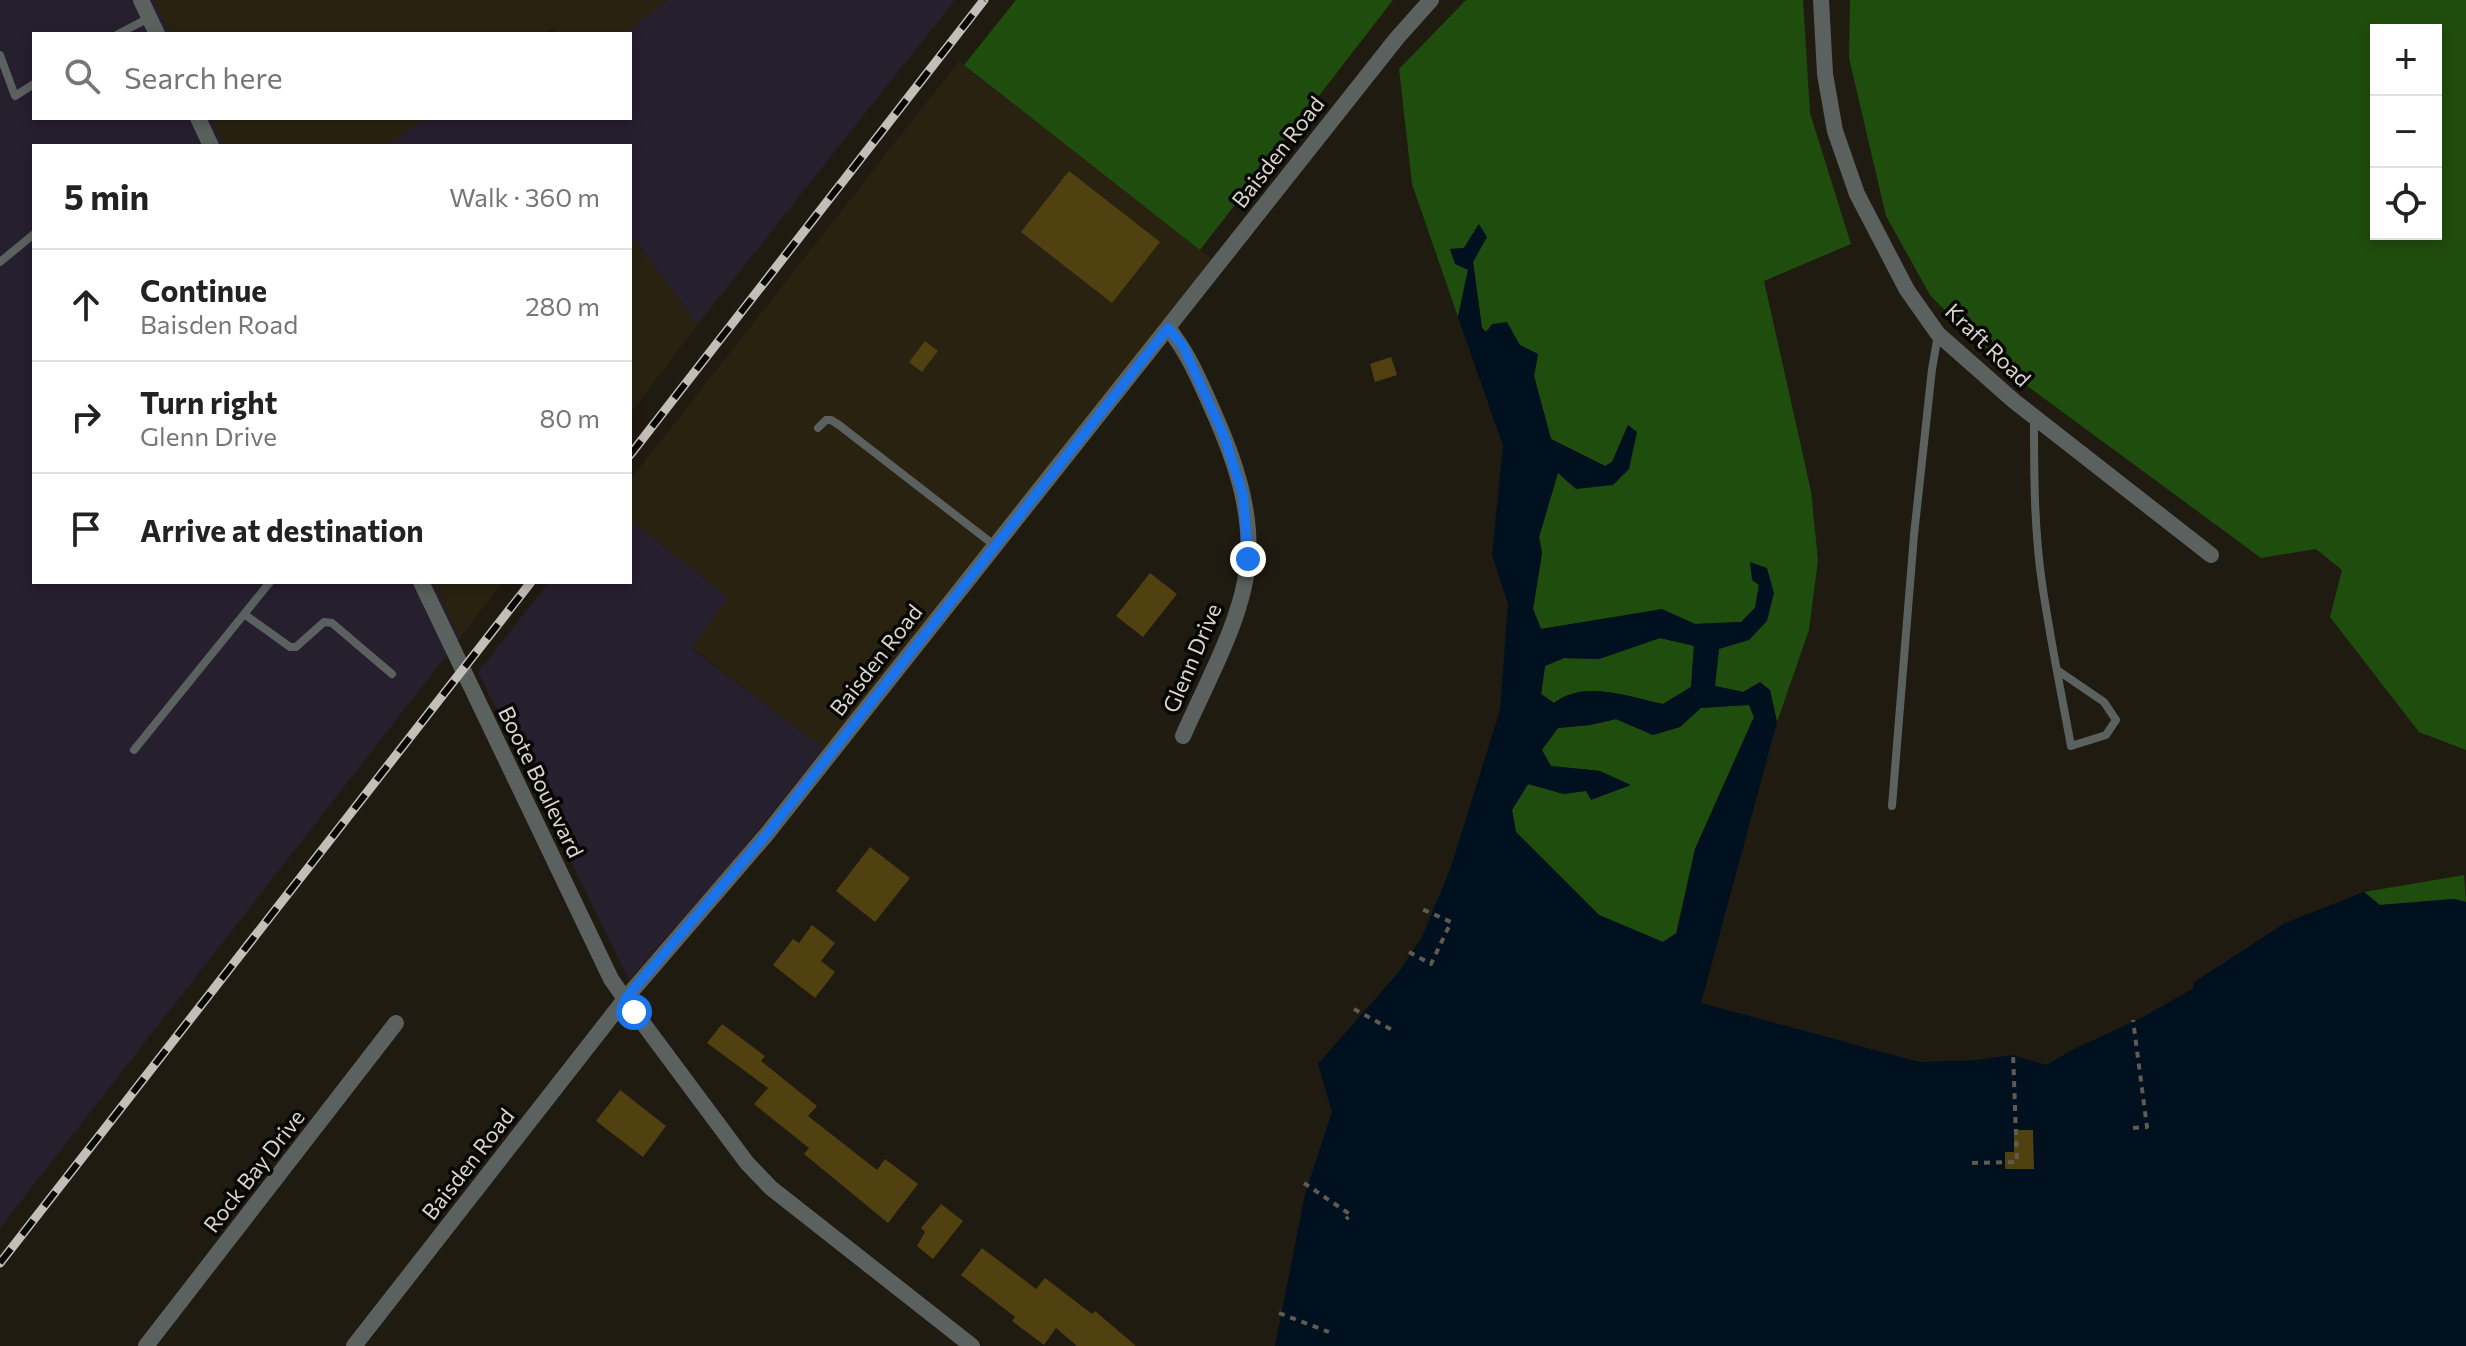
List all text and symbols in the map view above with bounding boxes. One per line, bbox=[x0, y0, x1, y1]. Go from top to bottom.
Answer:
map controls bbox=[2370, 24, 2442, 240]
button: + bbox=[2370, 24, 2442, 96]
search box bbox=[32, 32, 632, 120]
icon: search bbox=[60, 54, 104, 98]
text: Search here bbox=[124, 58, 283, 95]
street label: Baisden Road bbox=[1226, 91, 1329, 213]
button: − bbox=[2370, 96, 2442, 168]
button: locate bbox=[2370, 168, 2442, 240]
text: 5 min bbox=[64, 175, 149, 217]
text: Walk · 360 m bbox=[449, 181, 600, 212]
text: Continue bbox=[140, 271, 267, 308]
icon: ahead bbox=[64, 283, 108, 327]
text: 280 m bbox=[525, 290, 600, 321]
street label: Kraft Road bbox=[1940, 297, 2037, 392]
text: Baisden Road bbox=[140, 308, 298, 339]
text: Turn right bbox=[140, 383, 277, 420]
icon: right bbox=[64, 395, 108, 439]
text: 80 m bbox=[540, 402, 600, 433]
text: Glenn Drive bbox=[140, 420, 277, 451]
icon: arrive bbox=[64, 507, 108, 551]
text: Arrive at destination bbox=[140, 511, 424, 548]
route end bbox=[1230, 541, 1266, 577]
street label: Baisden Road bbox=[824, 599, 927, 721]
street label: Glenn Drive bbox=[1156, 599, 1227, 716]
street label: Boote Boulevard bbox=[493, 702, 590, 862]
route start bbox=[616, 994, 652, 1030]
street label: Baisden Road bbox=[416, 1103, 519, 1225]
street label: Rock Bay Drive bbox=[197, 1104, 310, 1237]

